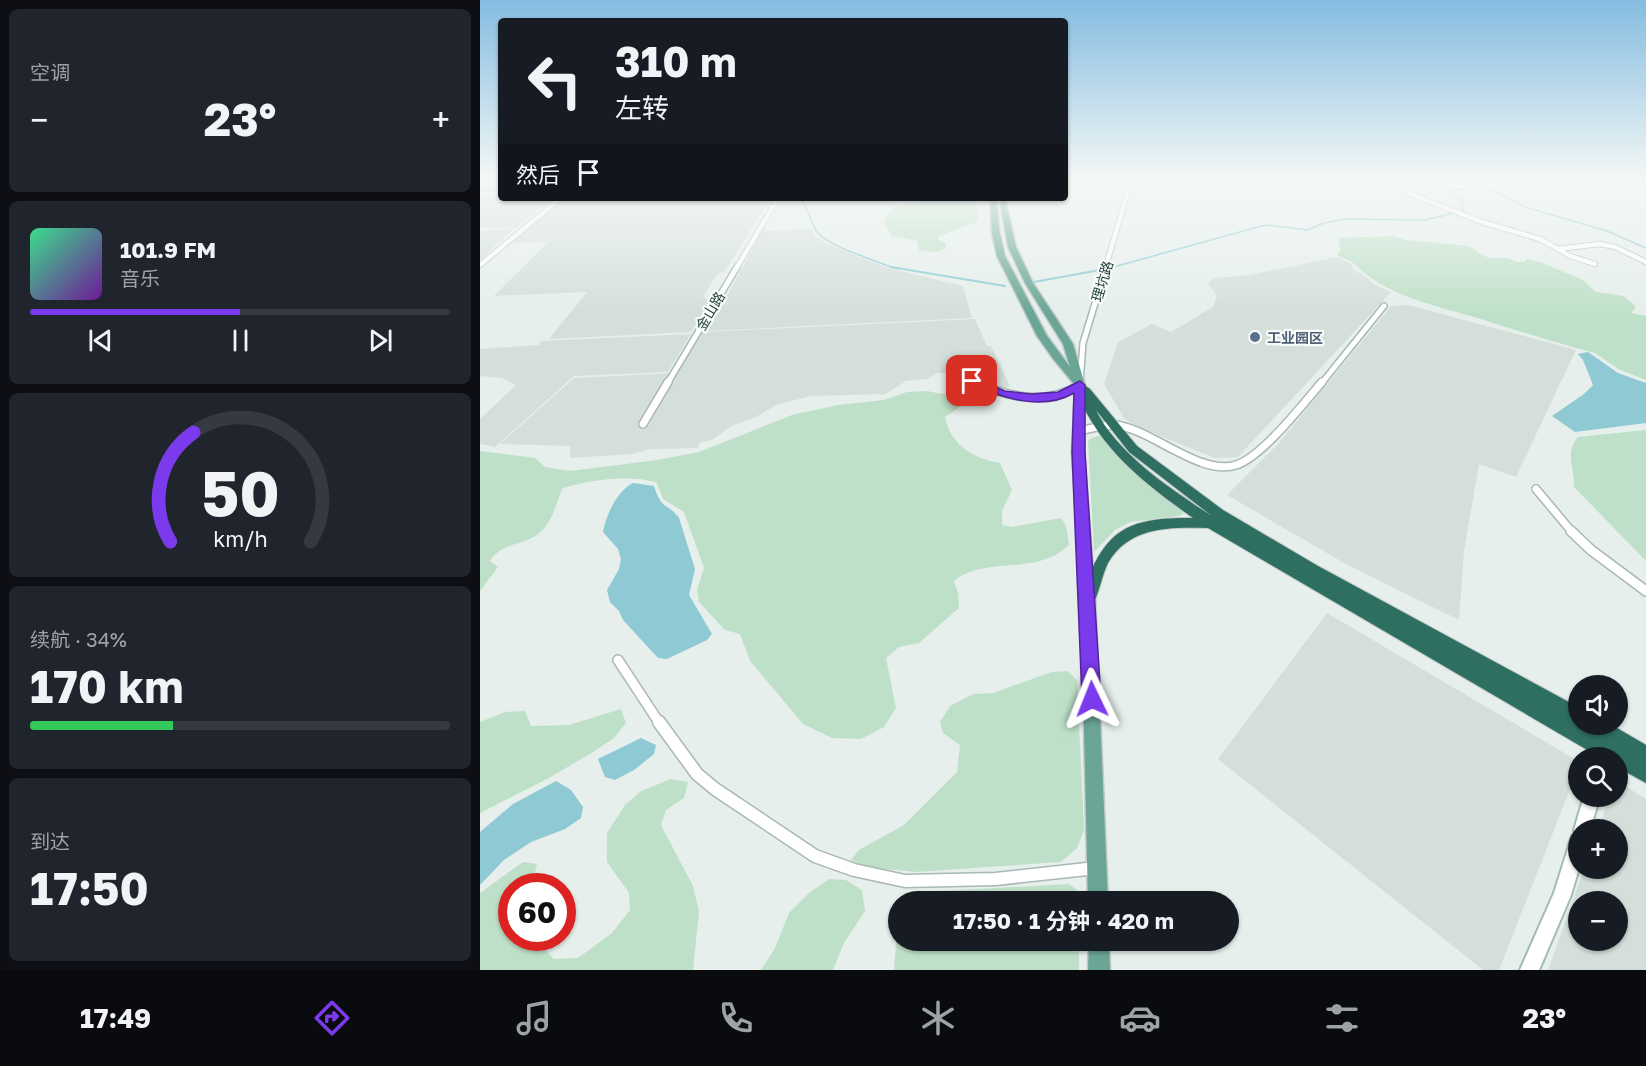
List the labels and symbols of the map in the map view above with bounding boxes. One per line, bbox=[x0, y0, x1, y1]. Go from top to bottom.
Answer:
street label: 理坑路 bbox=[1088, 258, 1116, 304]
street label: 金山路 bbox=[692, 289, 728, 333]
place label: 工业园区 bbox=[1267, 329, 1323, 346]
marker: 工业园区 bbox=[1248, 330, 1262, 344]
pin bbox=[946, 355, 997, 406]
position arrow bbox=[1060, 667, 1124, 731]
speed limit sign: 60 bbox=[498, 873, 576, 951]

